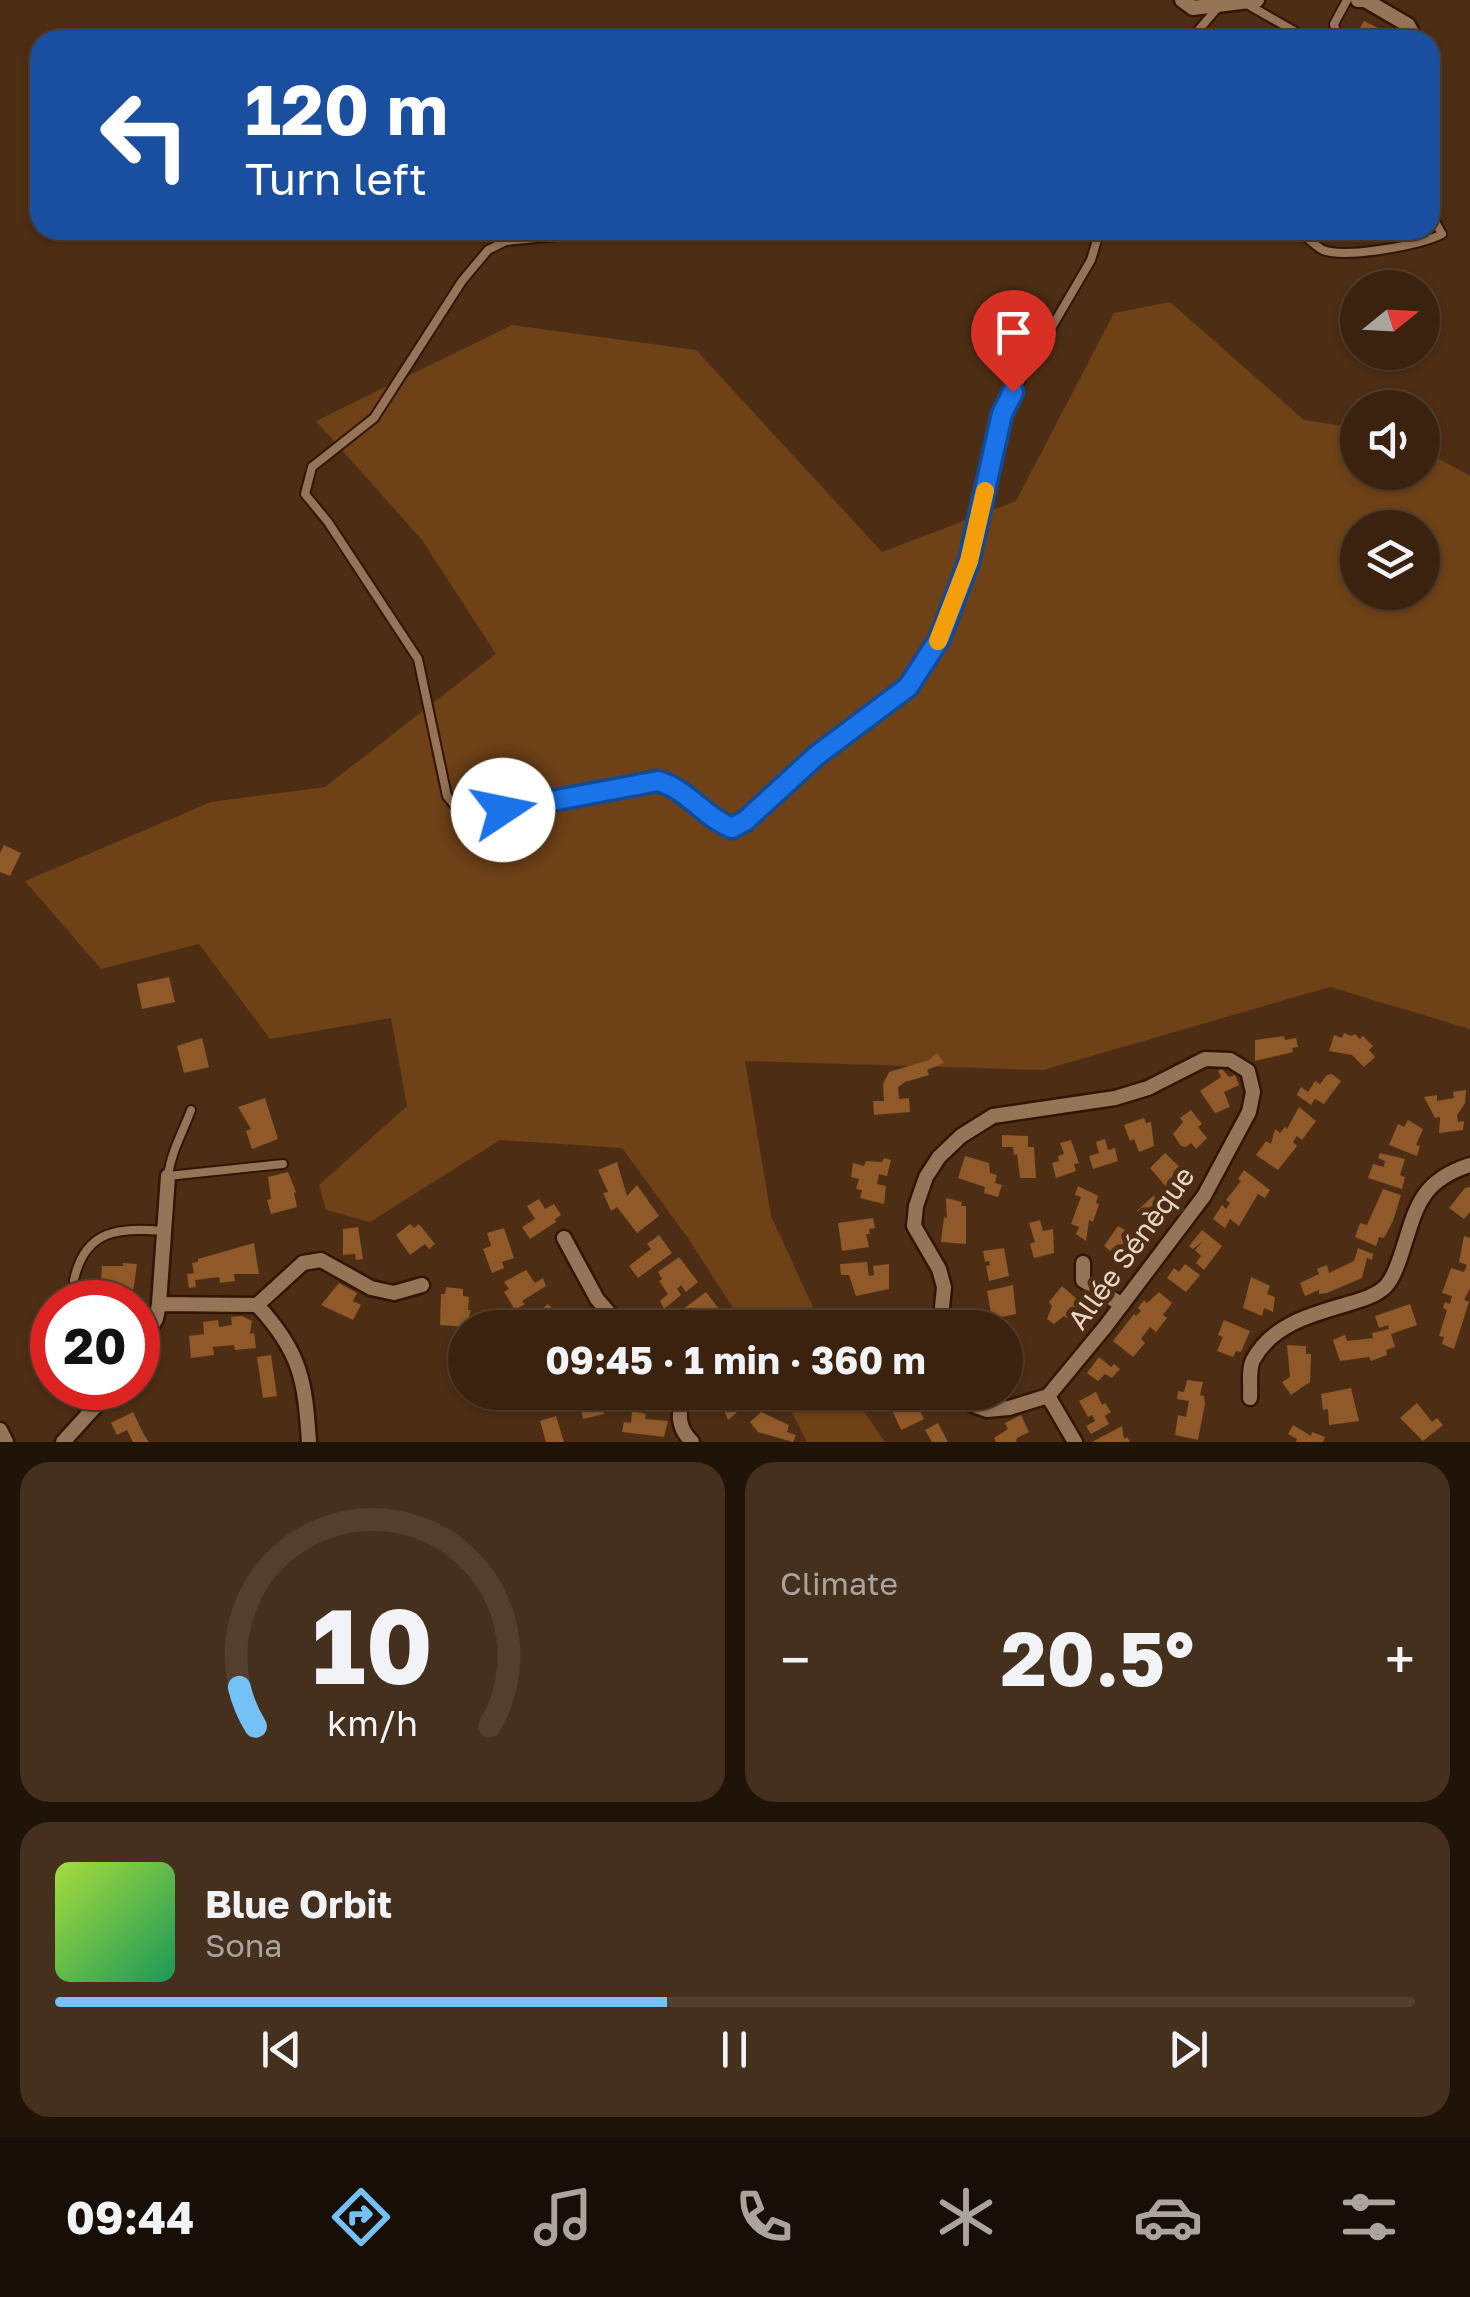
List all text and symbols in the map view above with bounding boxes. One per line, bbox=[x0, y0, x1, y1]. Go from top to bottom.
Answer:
text: 120 m bbox=[245, 66, 448, 150]
icon: left bbox=[80, 70, 210, 200]
text: Turn left bbox=[245, 151, 427, 205]
north arrow bbox=[1340, 270, 1440, 370]
map controls bbox=[1340, 270, 1440, 610]
pin bbox=[971, 290, 1056, 393]
icon: arrive bbox=[986, 305, 1041, 360]
button: sound bbox=[1340, 390, 1440, 490]
button: layers bbox=[1340, 510, 1440, 610]
position arrow bbox=[451, 758, 555, 862]
street label: Allée Sénèque bbox=[1060, 1160, 1201, 1336]
speed limit sign: 20 bbox=[30, 1280, 160, 1410]
text: 09:45 · 1 min · 360 m bbox=[545, 1337, 926, 1382]
text: Climate bbox=[780, 1564, 898, 1602]
text: 10 bbox=[312, 1582, 433, 1707]
text: 20.5° bbox=[1001, 1612, 1194, 1703]
text: − bbox=[780, 1626, 810, 1692]
text: + bbox=[1385, 1626, 1415, 1692]
text: km/h bbox=[327, 1701, 418, 1744]
text: Blue Orbit bbox=[205, 1881, 392, 1926]
text: Sona bbox=[205, 1926, 282, 1964]
icon: previous bbox=[254, 2022, 309, 2077]
icon: pause bbox=[707, 2022, 762, 2077]
icon: next bbox=[1161, 2022, 1216, 2077]
icon: directions bbox=[326, 2182, 396, 2252]
icon: music bbox=[528, 2182, 598, 2252]
icon: phone bbox=[729, 2182, 799, 2252]
icon: climate bbox=[931, 2182, 1001, 2252]
icon: car bbox=[1133, 2182, 1203, 2252]
icon: filters bbox=[1334, 2182, 1404, 2252]
text: 09:44 bbox=[66, 2190, 194, 2244]

